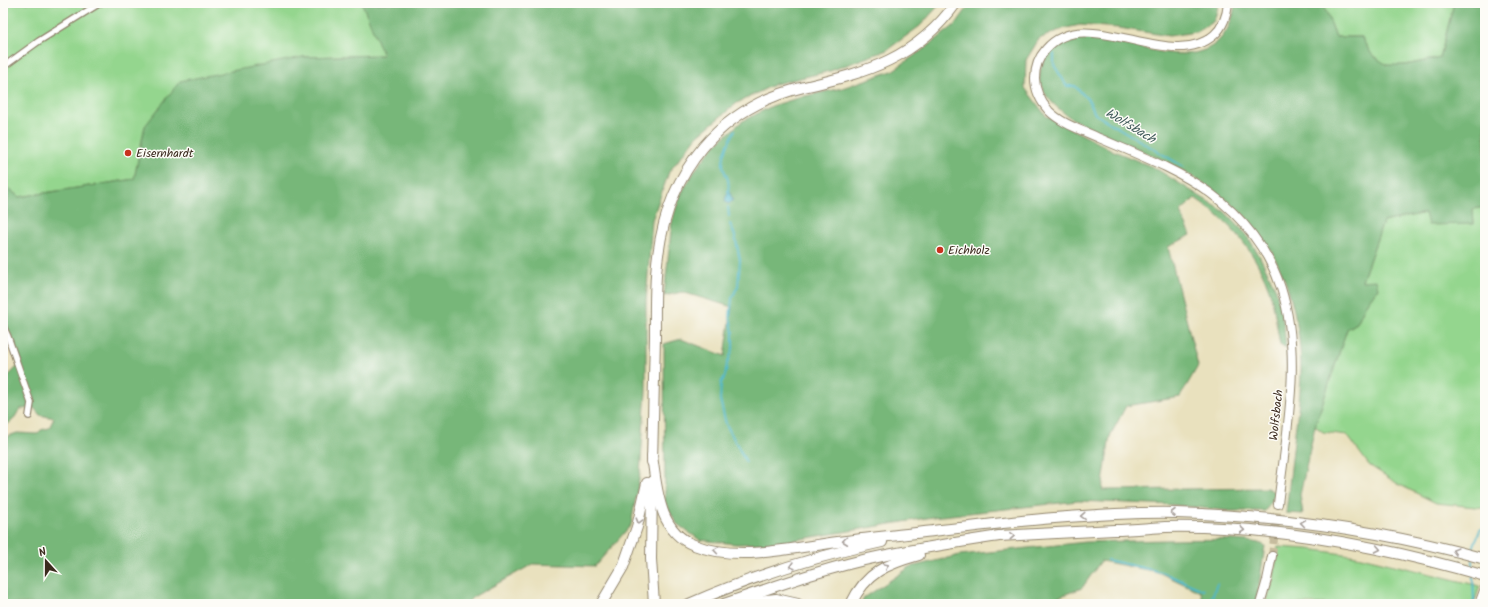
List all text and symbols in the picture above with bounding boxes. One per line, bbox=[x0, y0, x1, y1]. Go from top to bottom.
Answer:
water label: Wolfsbach bbox=[1101, 103, 1160, 150]
place label: Eisernhardt bbox=[136, 144, 194, 163]
marker: Eisernhardt bbox=[123, 148, 133, 158]
place label: Eichholz bbox=[948, 241, 990, 260]
marker: Eichholz bbox=[935, 245, 945, 255]
street label: Wolfsbach bbox=[1264, 389, 1289, 441]
one-way arrow bbox=[1170, 509, 1176, 517]
one-way arrow bbox=[1080, 512, 1086, 521]
one-way arrow bbox=[635, 518, 644, 525]
one-way arrow bbox=[1300, 519, 1306, 528]
one-way arrow bbox=[1239, 526, 1245, 535]
one-way arrow bbox=[1009, 531, 1015, 540]
one-way arrow bbox=[842, 536, 848, 545]
north arrow bbox=[26, 541, 66, 581]
text: N bbox=[36, 543, 49, 562]
one-way arrow bbox=[1375, 545, 1381, 553]
one-way arrow bbox=[712, 546, 719, 555]
one-way arrow bbox=[1452, 547, 1459, 556]
one-way arrow bbox=[789, 561, 796, 570]
one-way arrow bbox=[882, 563, 890, 571]

